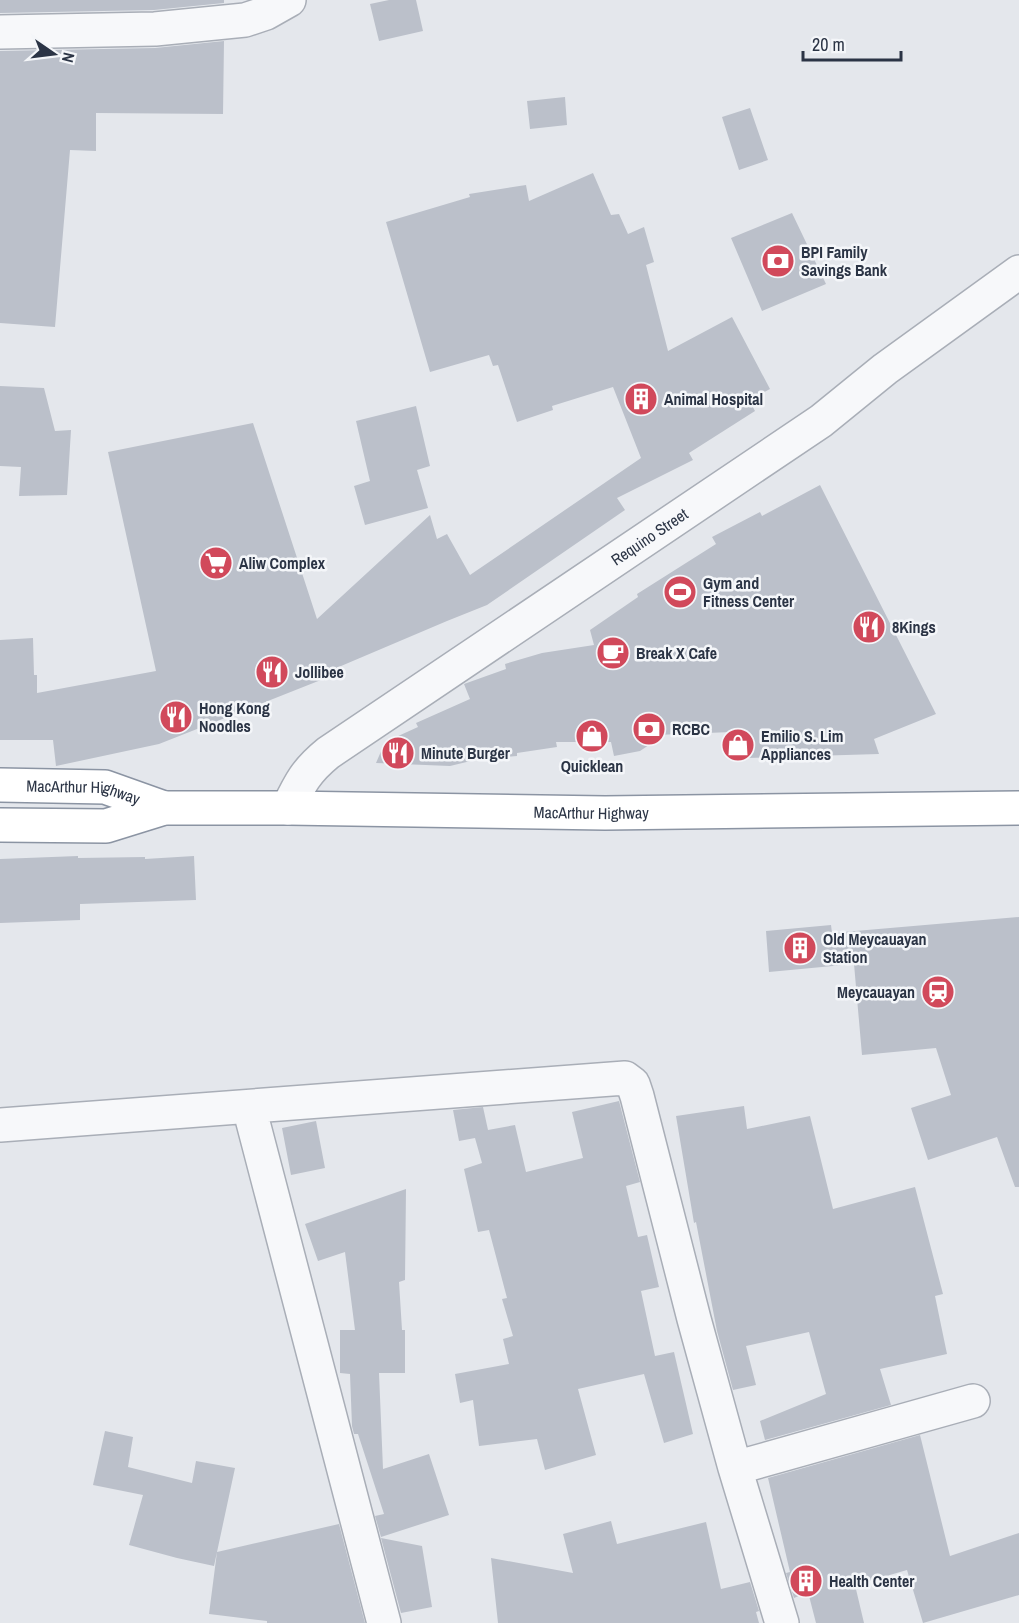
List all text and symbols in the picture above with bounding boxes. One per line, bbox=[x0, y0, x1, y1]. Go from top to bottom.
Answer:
north arrow bbox=[24, 24, 84, 84]
scale bar bbox=[803, 24, 900, 62]
text: 20 m bbox=[812, 32, 845, 57]
text: N bbox=[57, 50, 80, 65]
place label: BPI Family Savings Bank bbox=[801, 241, 888, 281]
bank icon: BPI Family Savings Bank bbox=[760, 243, 796, 279]
building icon: Animal Hospital bbox=[623, 381, 659, 417]
place label: Animal Hospital bbox=[664, 388, 763, 410]
street label: Requino Street bbox=[606, 503, 692, 570]
supermarket icon: Aliw Complex bbox=[198, 545, 234, 581]
place label: Aliw Complex bbox=[239, 552, 326, 574]
place label: Gym and Fitness Center bbox=[703, 572, 795, 612]
sports icon: Gym and Fitness Center bbox=[662, 574, 698, 610]
restaurant icon: 8Kings bbox=[851, 609, 887, 645]
place label: 8Kings bbox=[892, 616, 936, 638]
cafe icon: Break X Cafe bbox=[595, 635, 631, 671]
place label: Break X Cafe bbox=[636, 642, 717, 664]
restaurant icon: Jollibee bbox=[254, 654, 290, 690]
place label: Jollibee bbox=[295, 661, 344, 683]
place label: Hong Kong Noodles bbox=[199, 697, 270, 737]
restaurant icon: Hong Kong Noodles bbox=[158, 699, 194, 735]
bank icon: RCBC bbox=[631, 711, 667, 747]
shop icon: Quicklean bbox=[574, 718, 610, 754]
place label: RCBC bbox=[672, 718, 710, 740]
place label: Emilio S. Lim Appliances bbox=[761, 725, 843, 765]
shop icon: Emilio S. Lim Appliances bbox=[720, 727, 756, 763]
restaurant icon: Minute Burger bbox=[380, 735, 416, 771]
place label: Minute Burger bbox=[421, 742, 511, 764]
place label: Quicklean bbox=[561, 755, 623, 777]
street label: MacArthur Highway bbox=[26, 775, 144, 810]
street label: MacArthur Highway bbox=[533, 801, 649, 824]
place label: Old Meycauayan Station bbox=[823, 928, 927, 968]
building icon: Old Meycauayan Station bbox=[782, 930, 818, 966]
station icon: Meycauayan bbox=[920, 974, 956, 1010]
place label: Meycauayan bbox=[837, 981, 915, 1003]
building icon: Health Center bbox=[788, 1563, 824, 1599]
place label: Health Center bbox=[829, 1570, 915, 1592]

